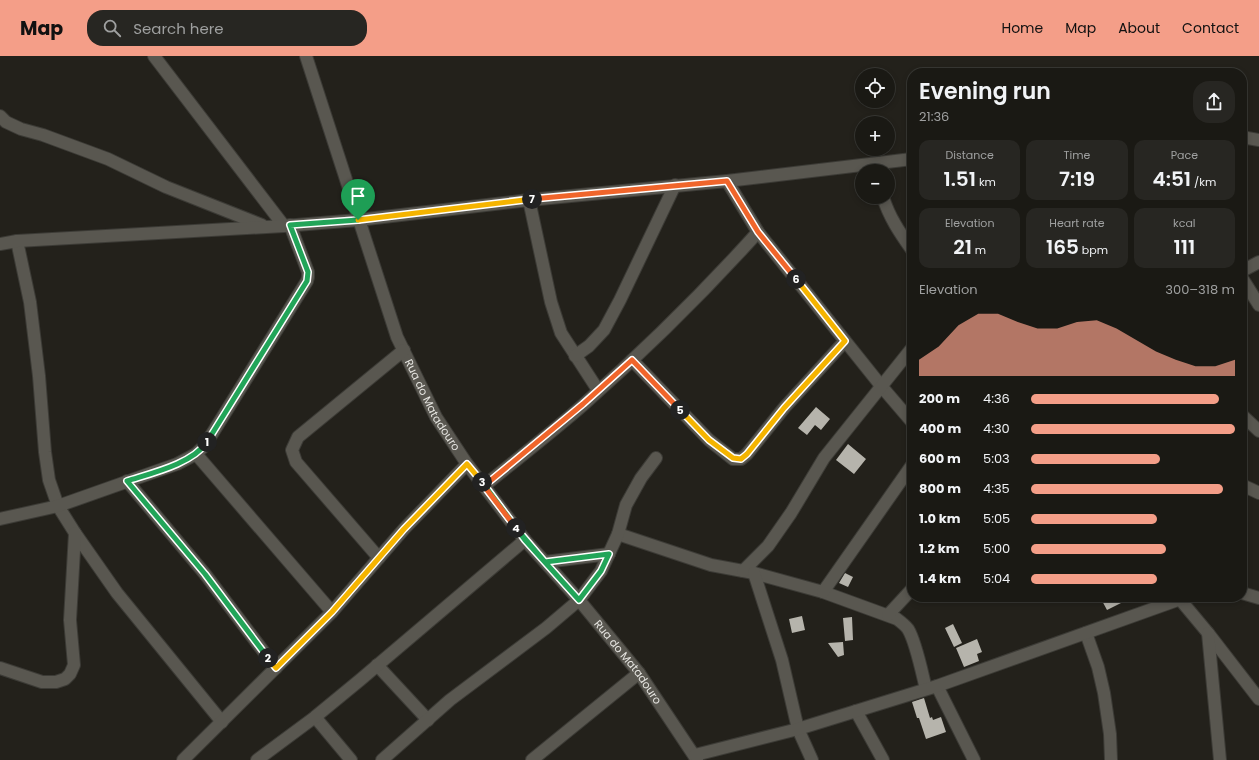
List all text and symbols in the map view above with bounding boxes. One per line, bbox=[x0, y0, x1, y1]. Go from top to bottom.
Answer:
search box bbox=[87, 10, 367, 46]
text: Map bbox=[20, 15, 63, 42]
icon: search bbox=[101, 17, 123, 39]
text: Search here bbox=[133, 18, 224, 39]
text: Home bbox=[1001, 18, 1043, 38]
text: Map bbox=[1065, 18, 1096, 38]
text: About bbox=[1118, 18, 1160, 38]
text: Contact bbox=[1182, 18, 1239, 38]
map controls bbox=[855, 68, 895, 204]
button: locate bbox=[855, 68, 895, 108]
text: Evening run bbox=[919, 76, 1051, 107]
button: share bbox=[1193, 81, 1235, 123]
text: 21:36 bbox=[919, 107, 949, 126]
button: + bbox=[855, 116, 895, 156]
text: Distance bbox=[946, 147, 994, 163]
text: Time bbox=[1064, 147, 1090, 163]
text: Pace bbox=[1171, 147, 1198, 163]
button: − bbox=[855, 164, 895, 204]
text: 1.51 bbox=[943, 165, 976, 193]
text: 7:19 bbox=[1059, 165, 1095, 193]
text: 4:51 bbox=[1152, 165, 1191, 193]
text: km bbox=[976, 174, 996, 190]
text: /km bbox=[1191, 174, 1216, 190]
pin bbox=[341, 179, 375, 220]
icon: arrive bbox=[347, 185, 369, 207]
pin: 7 bbox=[522, 189, 542, 209]
text: 7 bbox=[529, 191, 535, 207]
text: Elevation bbox=[945, 215, 994, 231]
text: Heart rate bbox=[1049, 215, 1105, 231]
text: kcal bbox=[1173, 215, 1196, 231]
text: 21 bbox=[953, 233, 972, 261]
text: 165 bbox=[1046, 233, 1079, 261]
text: 111 bbox=[1173, 233, 1195, 261]
text: m bbox=[972, 242, 986, 258]
text: bpm bbox=[1079, 242, 1108, 258]
pin: 6 bbox=[786, 269, 806, 289]
text: 6 bbox=[792, 271, 800, 287]
text: Elevation bbox=[919, 280, 978, 299]
text: 300–318 m bbox=[1165, 280, 1235, 299]
street label: Rua do Matadouro bbox=[401, 356, 464, 454]
text: 200 m bbox=[919, 389, 960, 408]
text: 4:36 bbox=[983, 389, 1010, 408]
pin: 5 bbox=[670, 400, 690, 420]
text: 5 bbox=[676, 402, 684, 418]
text: 400 m bbox=[919, 419, 961, 438]
text: 4:30 bbox=[983, 419, 1010, 438]
pin: 1 bbox=[197, 432, 217, 452]
text: 1 bbox=[205, 434, 209, 450]
text: 600 m bbox=[919, 449, 961, 468]
text: 5:03 bbox=[983, 449, 1010, 468]
pin: 3 bbox=[472, 472, 492, 492]
text: 3 bbox=[479, 474, 485, 490]
text: 800 m bbox=[919, 479, 961, 498]
text: 4:35 bbox=[983, 479, 1010, 498]
text: 1.0 km bbox=[919, 509, 961, 528]
text: 5:05 bbox=[983, 509, 1010, 528]
pin: 4 bbox=[506, 518, 526, 538]
text: 4 bbox=[512, 520, 520, 536]
text: 1.2 km bbox=[919, 539, 960, 558]
text: 5:00 bbox=[983, 539, 1010, 558]
text: 1.4 km bbox=[919, 569, 961, 588]
text: 5:04 bbox=[983, 569, 1010, 588]
street label: Rua do Matadouro bbox=[590, 616, 666, 707]
pin: 2 bbox=[258, 648, 278, 668]
text: 2 bbox=[265, 650, 271, 666]

